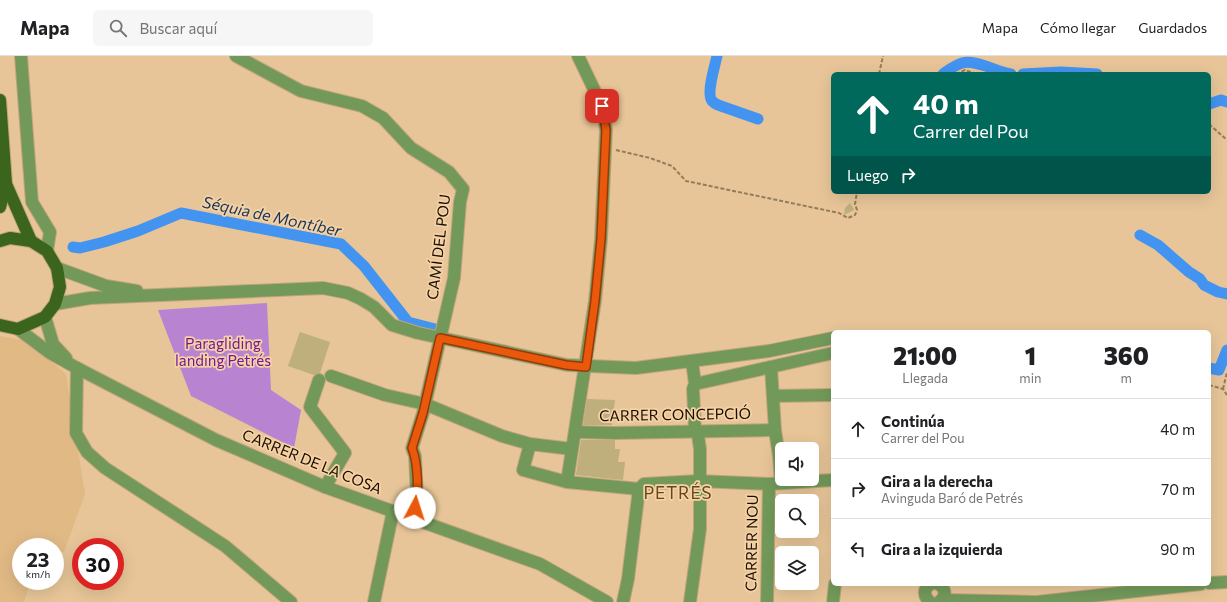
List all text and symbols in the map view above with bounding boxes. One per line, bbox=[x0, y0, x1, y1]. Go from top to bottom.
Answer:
search box bbox=[93, 10, 373, 46]
text: Mapa bbox=[20, 16, 69, 39]
icon: search bbox=[107, 17, 129, 39]
text: Buscar aquí bbox=[139, 19, 217, 37]
text: Mapa bbox=[982, 19, 1018, 36]
text: Cómo llegar bbox=[1040, 19, 1116, 36]
text: Guardados bbox=[1138, 19, 1207, 36]
text: 40 m bbox=[913, 86, 979, 120]
icon: ahead bbox=[847, 88, 899, 140]
pin bbox=[585, 89, 619, 123]
icon: arrive bbox=[591, 95, 613, 117]
text: Carrer del Pou bbox=[913, 120, 1029, 142]
icon: right bbox=[897, 164, 919, 186]
text: Luego bbox=[847, 166, 889, 184]
water label: Séquia de Montíber bbox=[201, 192, 344, 240]
street label: CAMÍ DEL POU bbox=[422, 193, 453, 301]
park label: Paragliding landing Petrés bbox=[175, 334, 271, 369]
text: 21:00 bbox=[893, 341, 957, 370]
text: 1 bbox=[1025, 341, 1036, 370]
text: 360 bbox=[1104, 341, 1149, 370]
text: Llegada bbox=[902, 370, 948, 386]
text: min bbox=[1019, 370, 1041, 386]
text: m bbox=[1121, 370, 1132, 386]
street label: CARRER CONCEPCIÓ bbox=[599, 403, 751, 424]
text: Continúa bbox=[881, 412, 945, 430]
icon: ahead bbox=[847, 418, 869, 440]
text: 40 m bbox=[1160, 420, 1195, 438]
street label: CARRER DE LA COSA bbox=[240, 425, 385, 497]
text: Carrer del Pou bbox=[881, 430, 965, 446]
map controls bbox=[775, 442, 819, 590]
button: sound bbox=[775, 442, 819, 486]
text: Gira a la derecha bbox=[881, 472, 993, 490]
icon: right bbox=[847, 478, 869, 500]
text: 70 m bbox=[1161, 480, 1195, 498]
district label: PETRÉS bbox=[643, 482, 713, 503]
position arrow bbox=[394, 487, 436, 529]
text: Avinguda Baró de Petrés bbox=[881, 490, 1023, 506]
street label: CARRER NOU bbox=[741, 494, 761, 592]
button: search bbox=[775, 494, 819, 538]
speed limit sign: 30 bbox=[72, 538, 124, 590]
icon: left bbox=[847, 538, 869, 560]
text: Gira a la izquierda bbox=[881, 540, 1003, 558]
text: 90 m bbox=[1160, 540, 1195, 558]
button: layers bbox=[775, 546, 819, 590]
text: 23 bbox=[26, 547, 50, 571]
text: km/h bbox=[26, 568, 50, 580]

